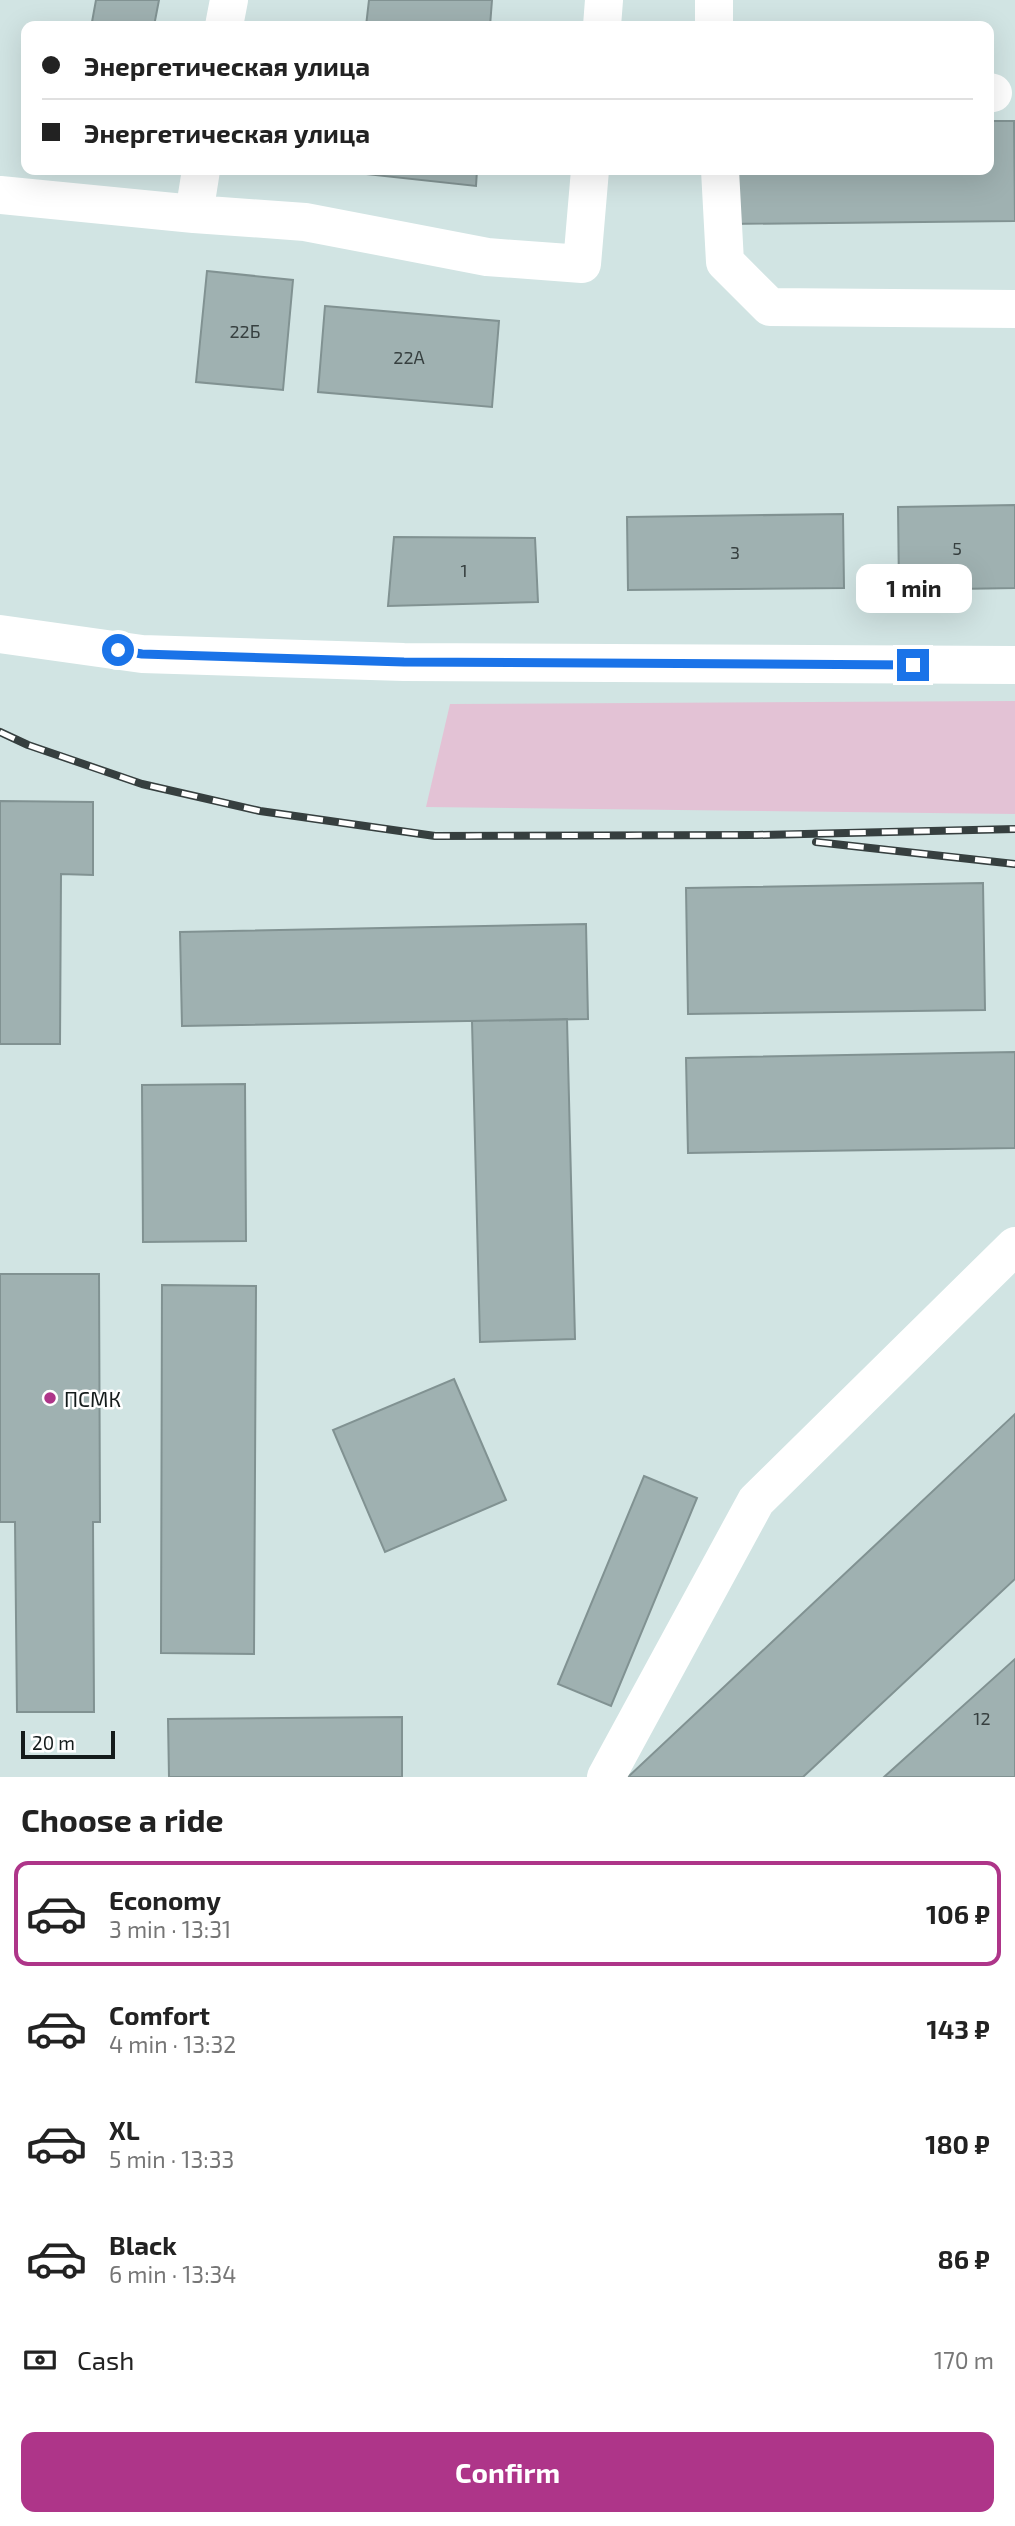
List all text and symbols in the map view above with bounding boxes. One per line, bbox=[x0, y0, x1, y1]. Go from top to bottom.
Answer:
text: Энергетическая улица bbox=[84, 50, 370, 81]
text: Энергетическая улица bbox=[84, 117, 370, 148]
house number: 22Б bbox=[229, 320, 261, 342]
house number: 22А bbox=[393, 346, 426, 368]
house number: 5 bbox=[952, 537, 962, 559]
house number: 3 bbox=[730, 541, 740, 563]
house number: 1 bbox=[460, 559, 468, 581]
callout: 1 min bbox=[855, 564, 971, 612]
text: 1 min bbox=[886, 574, 942, 602]
route start bbox=[102, 634, 134, 666]
route end bbox=[897, 649, 929, 681]
place label: ПСМК bbox=[64, 1386, 121, 1411]
marker: ПСМК bbox=[42, 1390, 58, 1406]
house number: 12 bbox=[973, 1707, 991, 1729]
scale bar bbox=[21, 1728, 116, 1760]
text: 20 m bbox=[32, 1731, 75, 1754]
text: Choose a ride bbox=[21, 1800, 224, 1838]
icon: car bbox=[25, 1882, 88, 1945]
text: Economy bbox=[109, 1884, 221, 1915]
text: 106 ₽ bbox=[926, 1898, 990, 1929]
text: 3 min · 13:31 bbox=[109, 1915, 231, 1943]
icon: car bbox=[25, 1997, 88, 2060]
text: Comfort bbox=[109, 1999, 210, 2030]
text: 143 ₽ bbox=[926, 2013, 990, 2044]
text: 4 min · 13:32 bbox=[109, 2030, 236, 2058]
icon: car bbox=[25, 2112, 88, 2175]
text: XL bbox=[109, 2114, 140, 2145]
text: 180 ₽ bbox=[925, 2128, 990, 2159]
text: 5 min · 13:33 bbox=[109, 2145, 234, 2173]
icon: car bbox=[25, 2227, 88, 2290]
text: Black bbox=[109, 2229, 177, 2260]
text: 86 ₽ bbox=[937, 2243, 990, 2274]
text: 6 min · 13:34 bbox=[109, 2260, 237, 2288]
icon: cash bbox=[21, 2341, 59, 2379]
text: Cash bbox=[77, 2344, 134, 2375]
text: 170 m bbox=[934, 2346, 994, 2374]
button: Confirm bbox=[21, 2432, 994, 2512]

